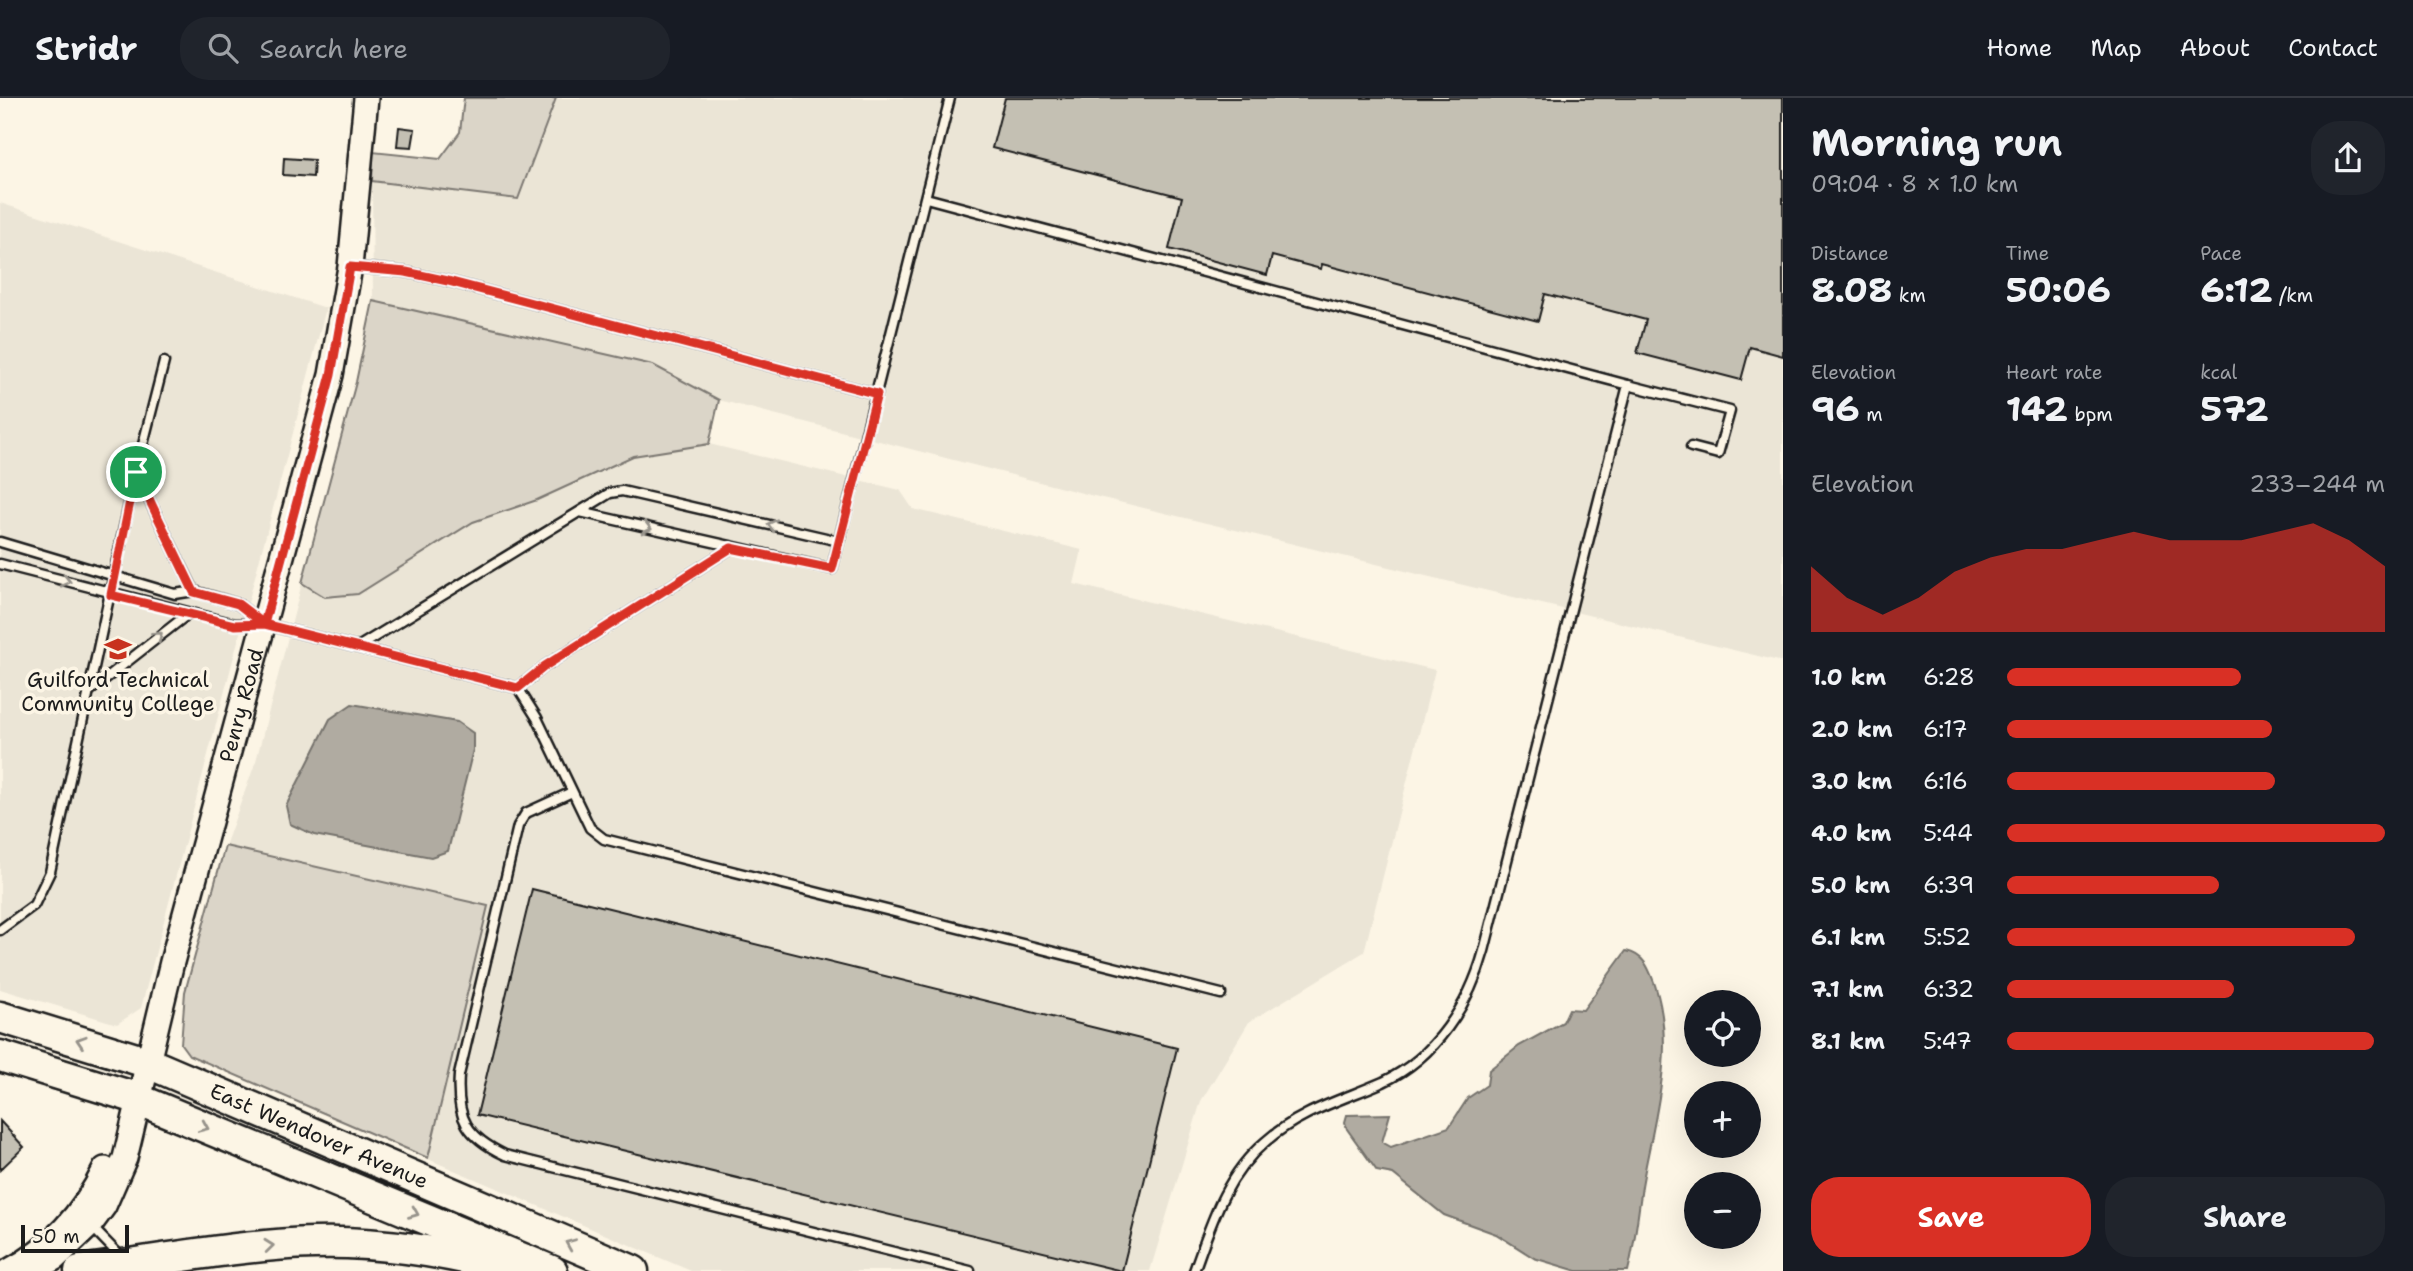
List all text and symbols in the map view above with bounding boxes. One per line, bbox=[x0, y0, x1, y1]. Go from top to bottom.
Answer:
search box bbox=[180, 17, 670, 80]
text: Stridr bbox=[35, 26, 138, 71]
icon: search bbox=[204, 29, 242, 67]
text: Search here bbox=[260, 31, 408, 66]
text: Home bbox=[1986, 32, 2052, 64]
text: Map bbox=[2090, 32, 2142, 64]
text: About bbox=[2180, 32, 2250, 64]
text: Contact bbox=[2288, 32, 2378, 64]
text: Morning run bbox=[1811, 117, 2062, 168]
button: share bbox=[2311, 121, 2385, 195]
text: 09:04 · 8 × 1.0 km bbox=[1811, 169, 2018, 199]
text: Distance bbox=[1811, 241, 1889, 266]
text: Time bbox=[2006, 241, 2049, 266]
text: Pace bbox=[2200, 241, 2242, 266]
text: 8.08 bbox=[1811, 266, 1892, 313]
text: 50:06 bbox=[2006, 266, 2111, 313]
text: 6:12 bbox=[2200, 266, 2273, 313]
text: km bbox=[1892, 283, 1926, 308]
text: /km bbox=[2273, 283, 2313, 308]
text: Elevation bbox=[1811, 360, 1896, 385]
text: Heart rate bbox=[2006, 360, 2102, 385]
text: kcal bbox=[2200, 360, 2237, 385]
text: 96 bbox=[1811, 385, 1860, 432]
text: 142 bbox=[2006, 385, 2068, 432]
text: 572 bbox=[2200, 385, 2269, 432]
text: m bbox=[1860, 402, 1883, 427]
text: bpm bbox=[2068, 402, 2113, 427]
pin bbox=[106, 442, 166, 502]
icon: arrive bbox=[117, 453, 155, 491]
text: Elevation bbox=[1811, 469, 1914, 499]
text: 233–244 m bbox=[2249, 469, 2385, 499]
one-way arrow bbox=[766, 519, 778, 534]
one-way arrow bbox=[641, 520, 653, 534]
one-way arrow bbox=[60, 573, 72, 587]
one-way arrow bbox=[150, 632, 163, 644]
school or university icon: Guilford Technical Community College bbox=[103, 634, 133, 664]
street label: Penry Road bbox=[213, 645, 270, 765]
text: 1.0 km bbox=[1811, 662, 1886, 692]
text: 6:28 bbox=[1923, 662, 1975, 692]
place label: Guilford Technical Community College bbox=[21, 666, 215, 718]
text: 2.0 km bbox=[1811, 714, 1893, 744]
text: 6:17 bbox=[1923, 714, 1968, 744]
text: 3.0 km bbox=[1811, 766, 1892, 796]
text: 6:16 bbox=[1923, 766, 1968, 796]
text: 4.0 km bbox=[1811, 818, 1892, 848]
text: 5:44 bbox=[1923, 818, 1973, 848]
text: 5.0 km bbox=[1811, 870, 1890, 900]
text: 6:39 bbox=[1923, 870, 1974, 900]
text: 6.1 km bbox=[1811, 922, 1885, 952]
text: 5:52 bbox=[1923, 922, 1971, 952]
text: 7.1 km bbox=[1811, 974, 1884, 1004]
text: 6:32 bbox=[1923, 974, 1974, 1004]
map controls bbox=[1684, 990, 1761, 1249]
button: locate bbox=[1684, 990, 1761, 1067]
text: 8.1 km bbox=[1811, 1026, 1885, 1056]
text: 5:47 bbox=[1923, 1026, 1972, 1056]
one-way arrow bbox=[75, 1035, 88, 1049]
street label: East Wendover Avenue bbox=[205, 1077, 433, 1195]
button: + bbox=[1684, 1081, 1761, 1158]
one-way arrow bbox=[196, 1119, 209, 1133]
button: − bbox=[1684, 1172, 1761, 1249]
button: Save bbox=[1811, 1177, 2091, 1257]
button: Share bbox=[2105, 1177, 2385, 1257]
one-way arrow bbox=[407, 1205, 420, 1219]
scale bar bbox=[21, 1222, 130, 1254]
text: 50 m bbox=[32, 1224, 80, 1249]
one-way arrow bbox=[264, 1238, 275, 1253]
one-way arrow bbox=[565, 1238, 577, 1252]

